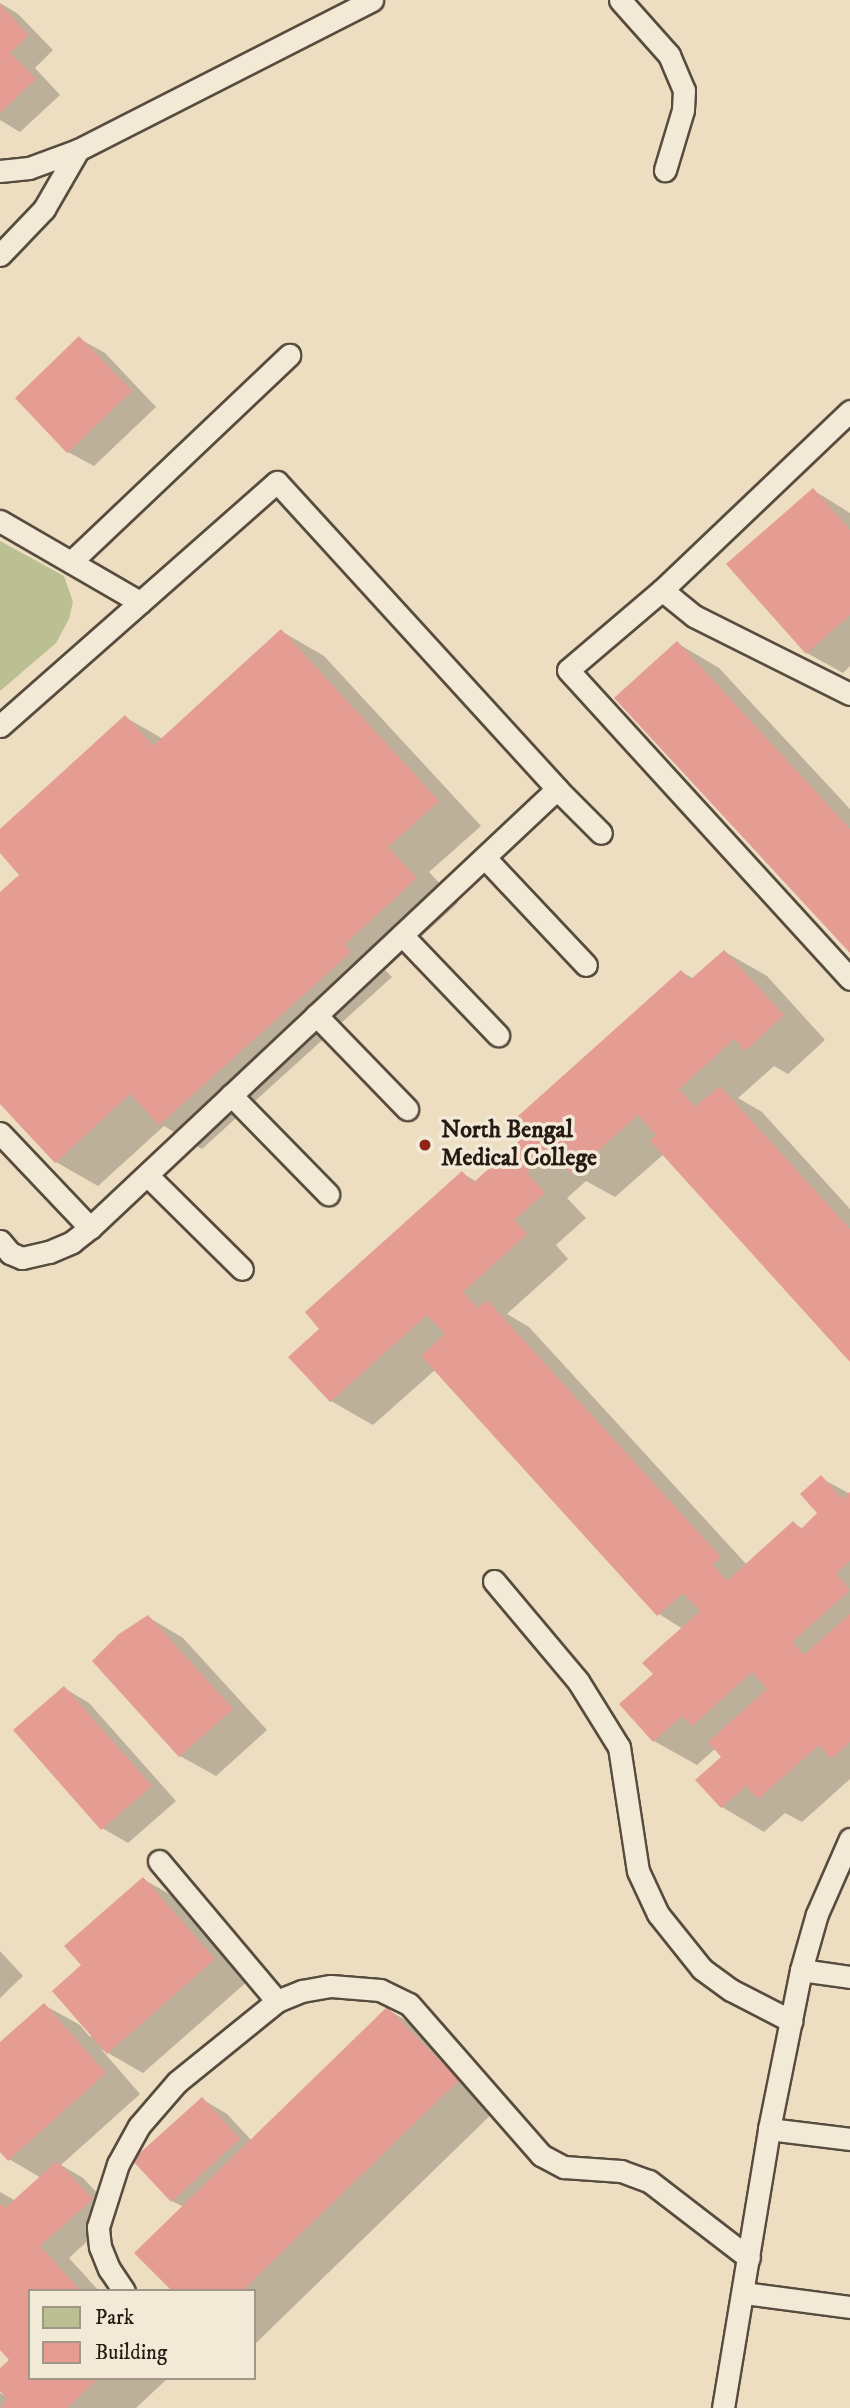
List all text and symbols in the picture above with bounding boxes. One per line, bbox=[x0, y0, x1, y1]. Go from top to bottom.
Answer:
place label: North Bengal Medical College bbox=[441, 1117, 597, 1173]
marker: North Bengal Medical College bbox=[415, 1135, 435, 1155]
legend bbox=[28, 2289, 256, 2380]
text: Park bbox=[95, 2305, 134, 2331]
text: Building bbox=[95, 2340, 167, 2366]

